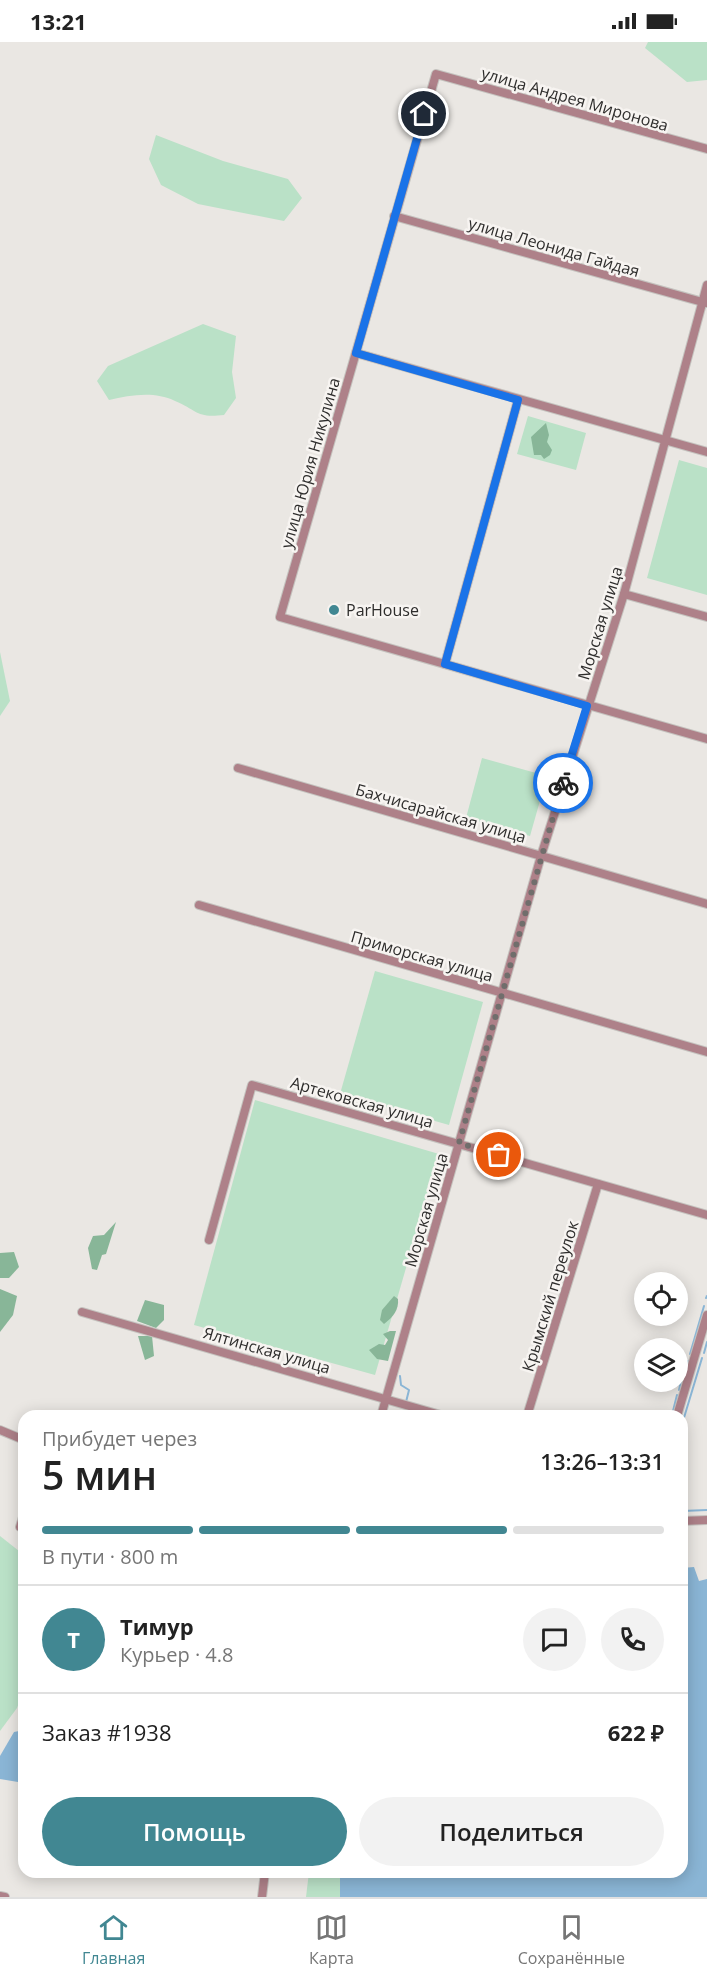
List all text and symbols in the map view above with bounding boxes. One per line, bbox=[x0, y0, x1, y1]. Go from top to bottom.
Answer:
text: 13:21 bbox=[30, 6, 87, 36]
street label: улица Андрея Миронова bbox=[479, 62, 671, 136]
pin bbox=[398, 88, 449, 139]
icon: home bbox=[407, 97, 440, 130]
street label: улица Леонида Гайдая bbox=[466, 212, 642, 282]
street label: улица Юрия Никулина bbox=[275, 375, 345, 551]
street label: Морская улица bbox=[572, 563, 628, 683]
place label: ParHouse bbox=[346, 599, 419, 621]
marker: ParHouse bbox=[327, 603, 341, 617]
courier bbox=[533, 753, 593, 813]
icon: bike bbox=[547, 767, 580, 800]
street label: Бахчисарайская улица bbox=[353, 778, 529, 848]
street label: Приморская улица bbox=[348, 925, 496, 987]
street label: Артековская улица bbox=[288, 1071, 436, 1133]
pin bbox=[473, 1129, 524, 1180]
icon: bag bbox=[482, 1138, 515, 1171]
street label: Морская улица bbox=[399, 1150, 453, 1270]
street label: Крымский переулок bbox=[517, 1217, 584, 1374]
map controls bbox=[634, 1272, 688, 1392]
button: locate bbox=[634, 1272, 688, 1326]
street label: Ялтинская улица bbox=[201, 1321, 333, 1379]
button: layers bbox=[634, 1338, 688, 1392]
text: Прибудет через bbox=[42, 1425, 197, 1452]
text: 13:26–13:31 bbox=[540, 1446, 664, 1476]
text: 5 мин bbox=[42, 1448, 157, 1501]
text: В пути · 800 m bbox=[42, 1543, 178, 1570]
button: chat bbox=[523, 1608, 586, 1671]
button: phone bbox=[601, 1608, 664, 1671]
text: Тимур bbox=[120, 1611, 194, 1641]
text: Т bbox=[67, 1624, 80, 1654]
text: Курьер · 4.8 bbox=[120, 1641, 234, 1668]
text: Заказ #1938 bbox=[42, 1717, 172, 1747]
text: 622 ₽ bbox=[608, 1717, 664, 1747]
button: Помощь bbox=[42, 1797, 347, 1866]
button: Поделиться bbox=[359, 1797, 664, 1866]
tab: Главная bbox=[82, 1911, 145, 1969]
tab: Карта bbox=[309, 1911, 354, 1969]
tab: Сохранённые bbox=[518, 1911, 625, 1969]

